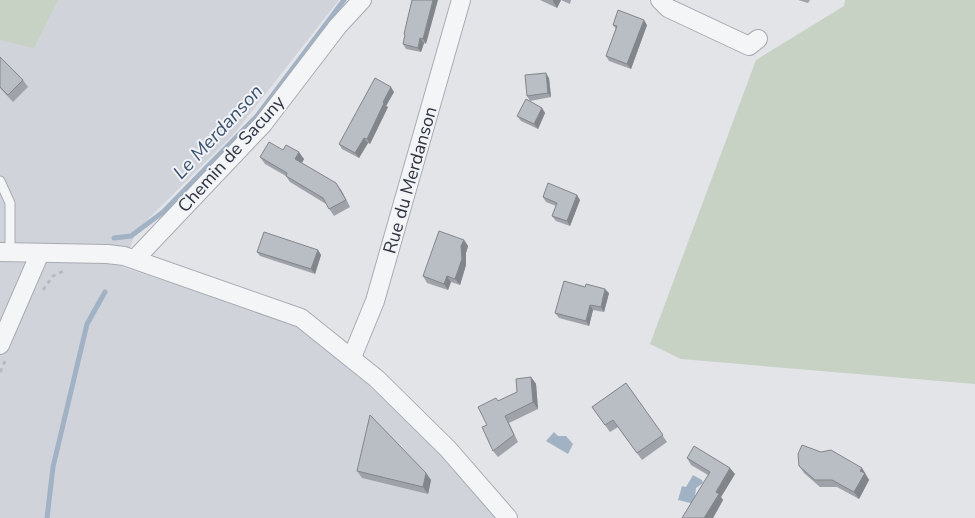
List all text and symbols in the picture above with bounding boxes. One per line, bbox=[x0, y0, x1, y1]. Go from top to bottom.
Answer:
water label: Le Merdanson bbox=[167, 79, 269, 185]
street label: Chemin de Sacuny bbox=[172, 90, 290, 218]
street label: Rue du Merdanson bbox=[378, 104, 442, 256]

